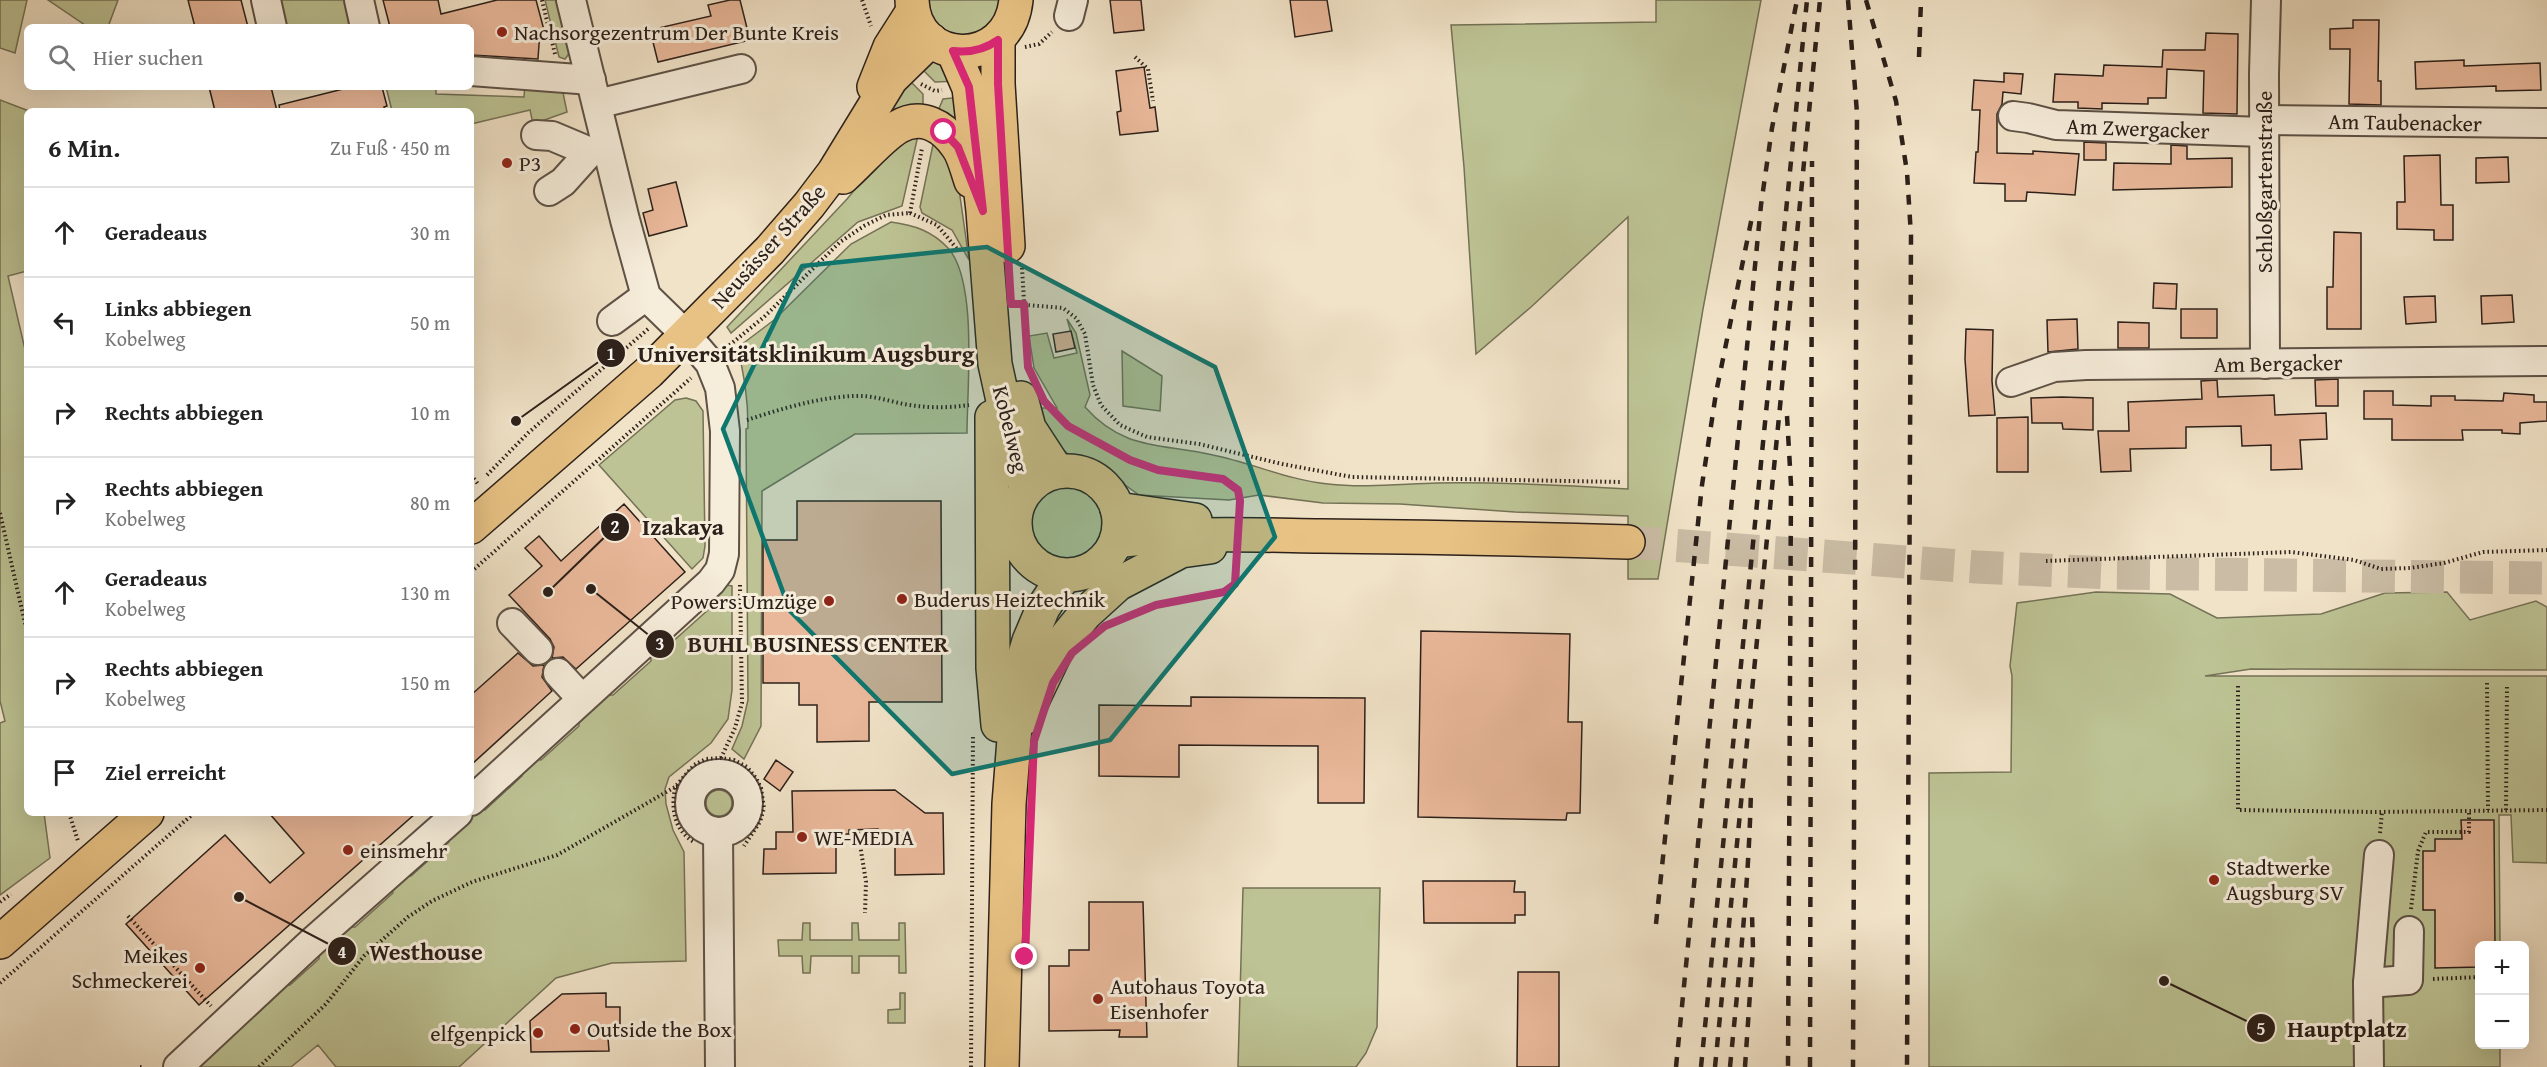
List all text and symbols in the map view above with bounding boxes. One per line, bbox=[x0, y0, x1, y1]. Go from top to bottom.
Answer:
place label: Nachsorgezentrum Der Bunte Kreis bbox=[514, 16, 839, 48]
search box bbox=[24, 24, 474, 90]
marker: Nachsorgezentrum Der Bunte Kreis bbox=[495, 25, 509, 39]
icon: search bbox=[45, 41, 78, 74]
text: Hier suchen bbox=[93, 41, 203, 73]
street label: Schloßgartenstraße bbox=[2248, 91, 2280, 273]
street label: Am Taubenacker bbox=[2328, 105, 2482, 139]
street label: Am Zwergacker bbox=[2066, 110, 2210, 146]
route start bbox=[930, 118, 956, 144]
text: 6 Min. bbox=[48, 128, 120, 167]
text: Zu Fuß · 450 m bbox=[330, 133, 450, 162]
place label: P3 bbox=[519, 147, 541, 179]
marker: P3 bbox=[500, 156, 514, 170]
street label: Neusässer Straße bbox=[703, 176, 833, 316]
icon: ahead bbox=[48, 216, 81, 249]
text: Geradeaus bbox=[105, 216, 207, 248]
text: 30 m bbox=[410, 218, 450, 247]
text: Links abbiegen bbox=[105, 292, 251, 324]
icon: left bbox=[48, 306, 81, 339]
text: 50 m bbox=[410, 308, 450, 337]
text: Kobelweg bbox=[105, 324, 186, 353]
callout: Universitätsklinikum Augsburg bbox=[596, 332, 987, 374]
text: Universitätsklinikum Augsburg bbox=[638, 336, 975, 371]
text: 1 bbox=[606, 340, 616, 367]
street label: Am Bergacker bbox=[2213, 346, 2343, 380]
street label: Kobelweg bbox=[985, 382, 1037, 476]
icon: right bbox=[48, 396, 81, 429]
text: Rechts abbiegen bbox=[105, 396, 263, 428]
text: 10 m bbox=[410, 398, 450, 427]
text: Rechts abbiegen bbox=[105, 472, 263, 504]
icon: right bbox=[48, 486, 81, 519]
text: 80 m bbox=[410, 488, 450, 517]
text: Kobelweg bbox=[105, 504, 186, 533]
callout: Izakaya bbox=[600, 506, 736, 548]
text: Izakaya bbox=[642, 509, 725, 544]
text: 2 bbox=[610, 513, 620, 540]
text: Geradeaus bbox=[105, 562, 207, 594]
icon: ahead bbox=[48, 576, 81, 609]
text: 130 m bbox=[400, 578, 450, 607]
place label: Buderus Heiztechnik bbox=[914, 583, 1106, 615]
place label: Powers Umzüge bbox=[671, 585, 817, 617]
marker: Buderus Heiztechnik bbox=[895, 592, 909, 606]
text: Kobelweg bbox=[105, 594, 186, 623]
marker: Powers Umzüge bbox=[822, 594, 836, 608]
callout: BUHL BUSINESS CENTER bbox=[645, 623, 960, 665]
text: BUHL BUSINESS CENTER bbox=[688, 626, 949, 661]
text: 3 bbox=[655, 630, 665, 657]
text: Rechts abbiegen bbox=[105, 652, 263, 684]
icon: right bbox=[48, 666, 81, 699]
text: 150 m bbox=[400, 668, 450, 697]
text: Kobelweg bbox=[105, 684, 186, 713]
icon: arrive bbox=[48, 756, 81, 789]
text: Ziel erreicht bbox=[105, 756, 226, 788]
place label: WE-MEDIA bbox=[814, 821, 915, 853]
marker: WE-MEDIA bbox=[795, 830, 809, 844]
place label: einsmehr bbox=[360, 834, 447, 866]
marker: einsmehr bbox=[341, 843, 355, 857]
place label: Stadtwerke Augsburg SV bbox=[2226, 851, 2344, 908]
marker: Stadtwerke Augsburg SV bbox=[2207, 873, 2221, 887]
callout: Westhouse bbox=[327, 930, 495, 972]
text: Westhouse bbox=[369, 934, 483, 969]
text: 4 bbox=[337, 938, 347, 965]
place label: Meikes Schmeckerei bbox=[71, 939, 188, 996]
map controls bbox=[2475, 941, 2529, 1049]
button: + bbox=[2475, 941, 2529, 995]
route end bbox=[1011, 943, 1037, 969]
marker: Meikes Schmeckerei bbox=[193, 961, 207, 975]
place label: Autohaus Toyota Eisenhofer bbox=[1110, 970, 1266, 1027]
marker: Autohaus Toyota Eisenhofer bbox=[1091, 992, 1105, 1006]
button: − bbox=[2475, 995, 2529, 1049]
callout: Hauptplatz bbox=[2246, 1007, 2419, 1049]
text: Hauptplatz bbox=[2287, 1011, 2407, 1046]
place label: Outside the Box bbox=[587, 1013, 732, 1045]
text: 5 bbox=[2256, 1015, 2266, 1042]
place label: elfgenpick bbox=[430, 1017, 527, 1049]
marker: Outside the Box bbox=[568, 1022, 582, 1036]
marker: elfgenpick bbox=[531, 1026, 545, 1040]

